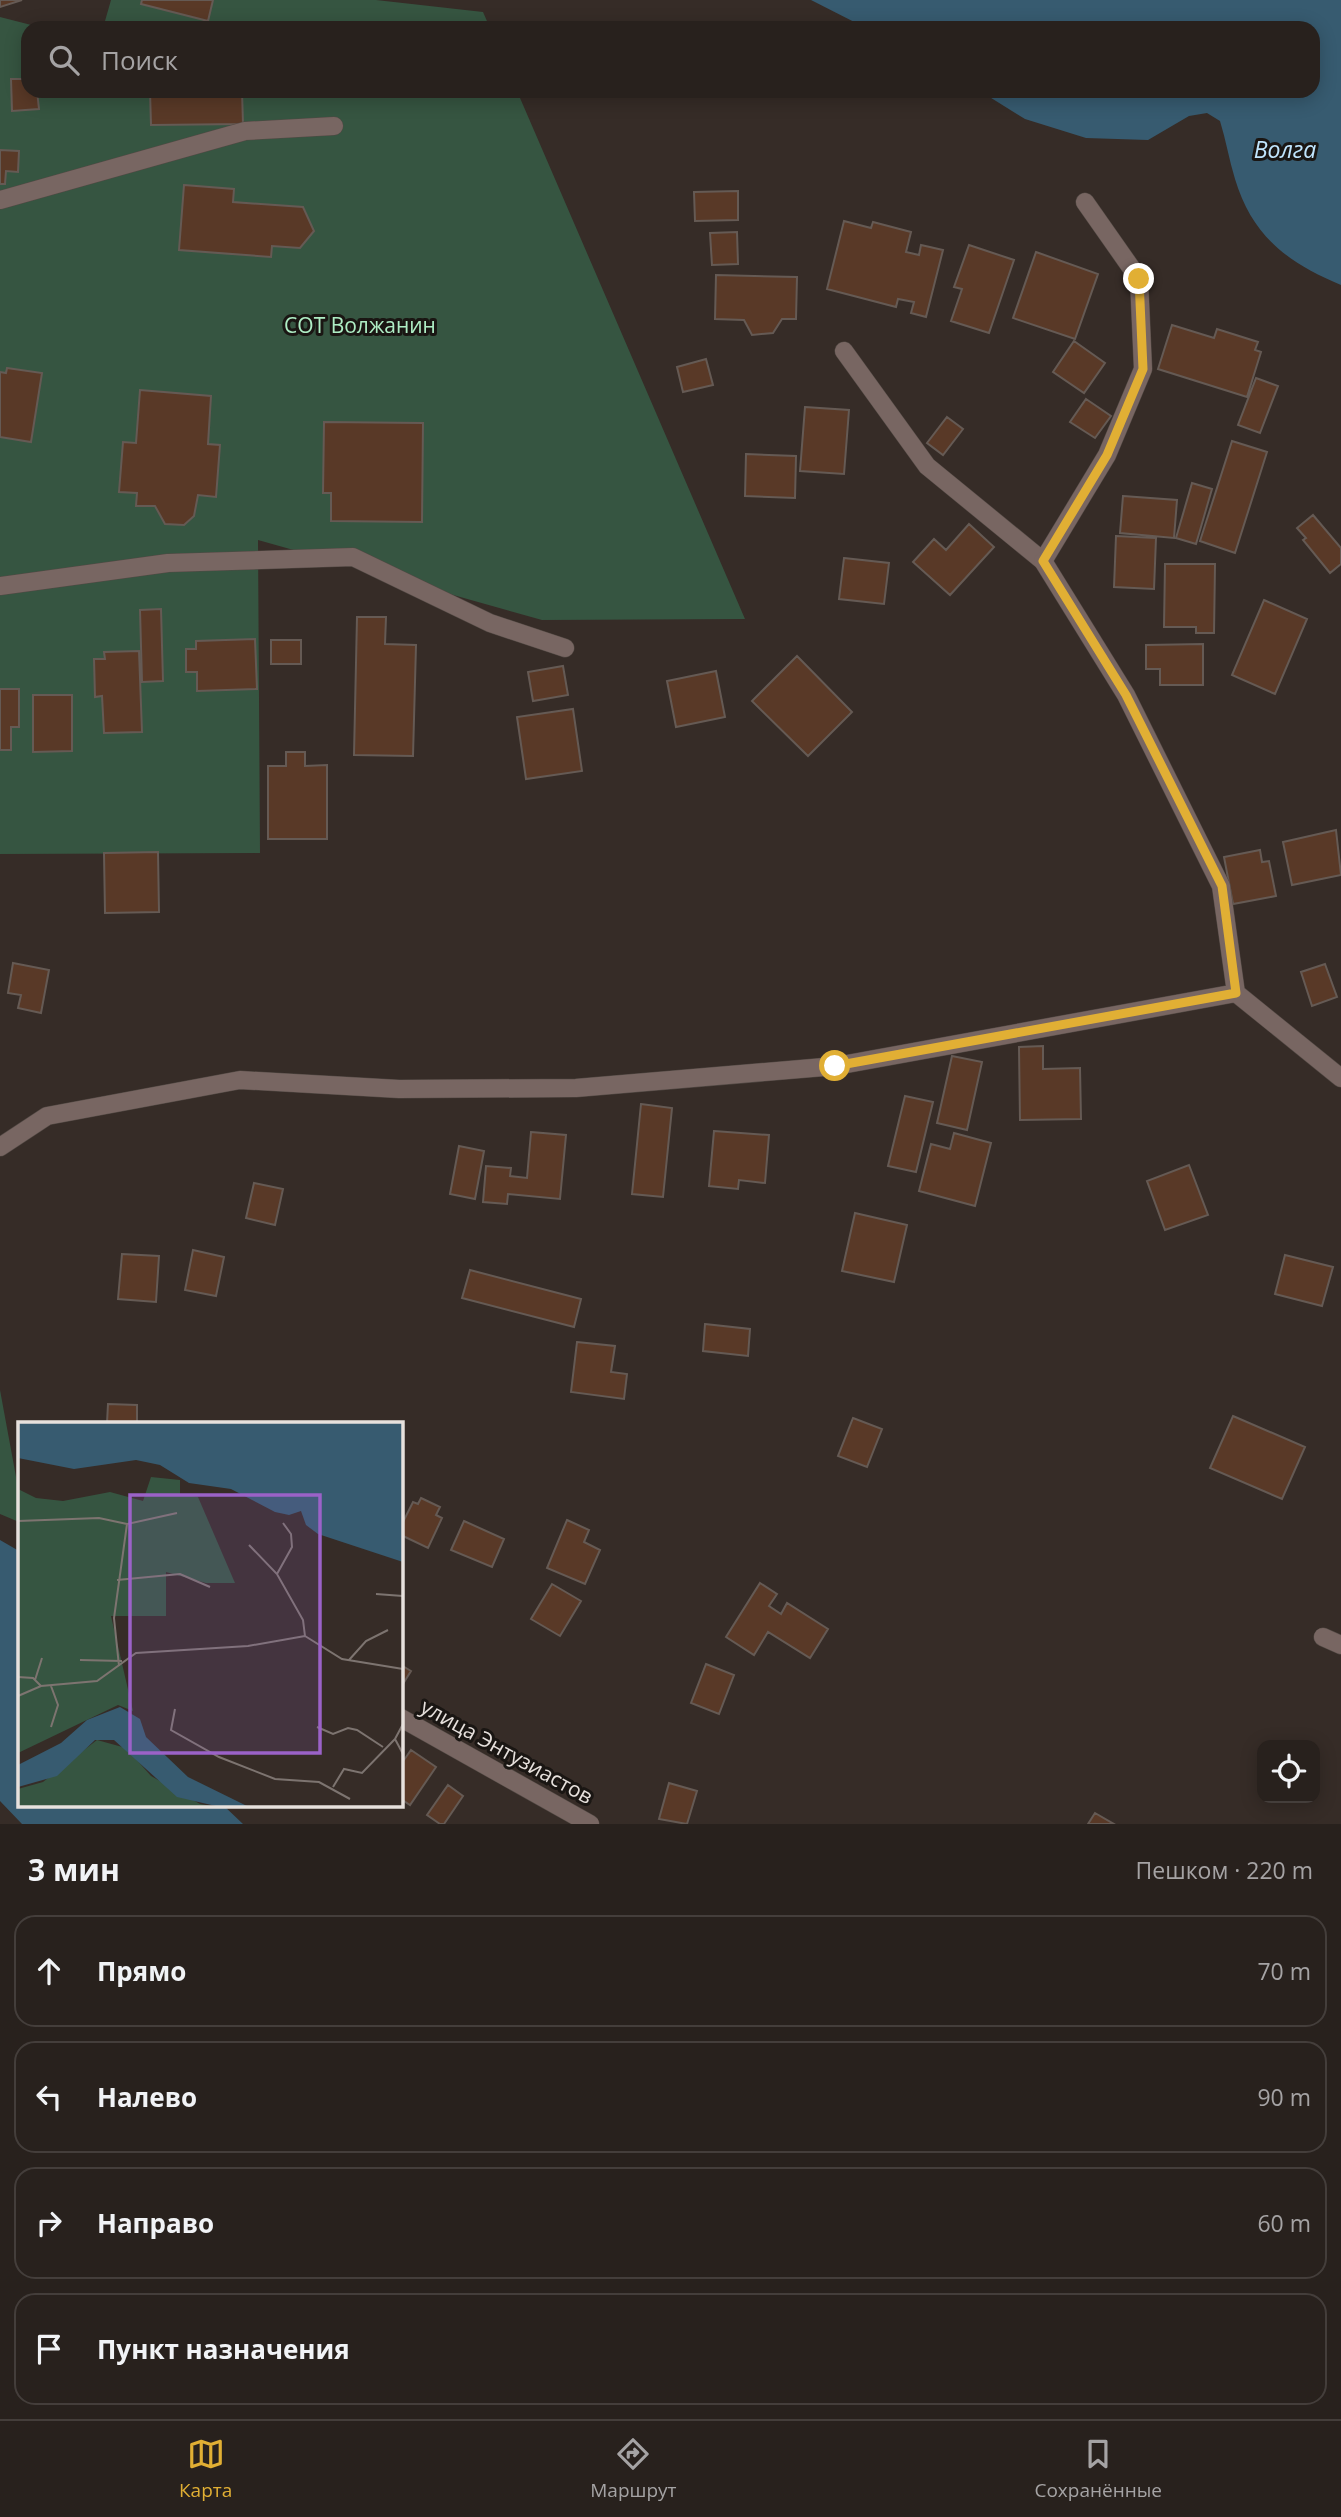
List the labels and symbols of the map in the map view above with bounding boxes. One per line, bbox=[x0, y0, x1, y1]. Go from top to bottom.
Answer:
water label: Волга bbox=[1254, 133, 1316, 165]
route end bbox=[1123, 263, 1154, 294]
park label: СОТ Волжанин bbox=[284, 311, 436, 339]
route start bbox=[819, 1050, 850, 1081]
inset map bbox=[18, 1422, 402, 1806]
street label: улица Энтузиастов bbox=[416, 1692, 598, 1810]

